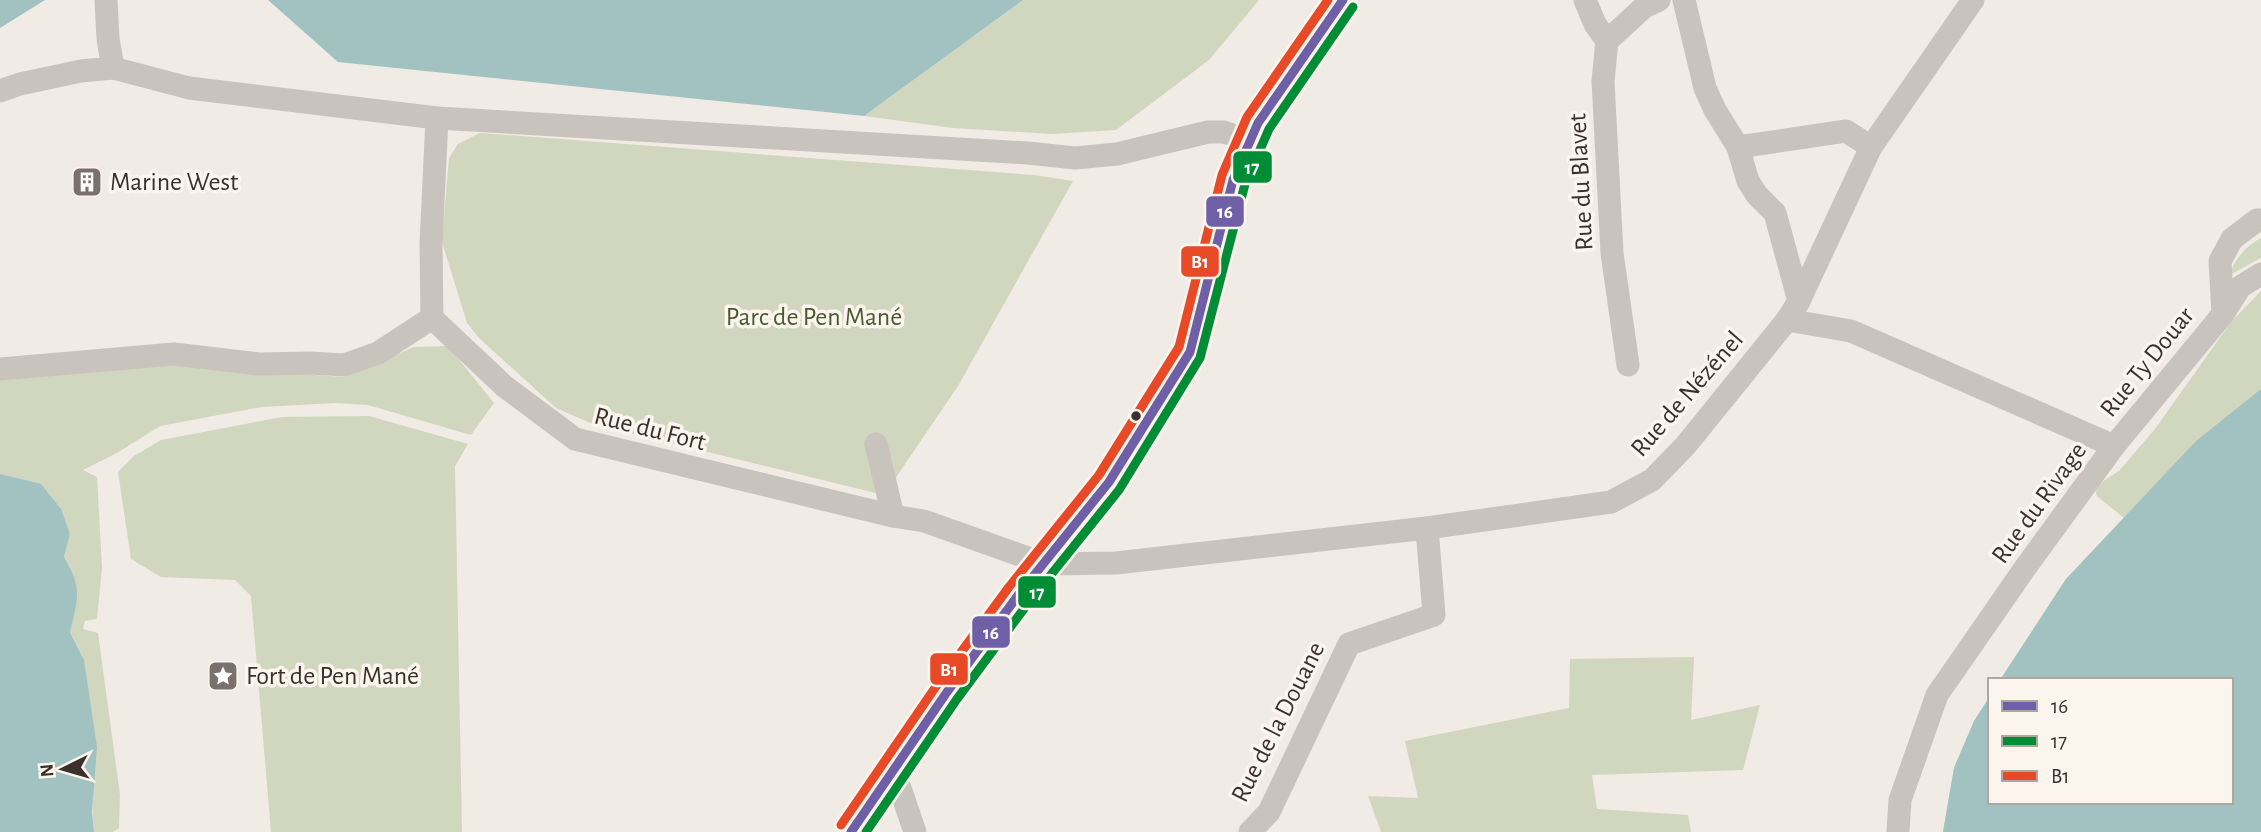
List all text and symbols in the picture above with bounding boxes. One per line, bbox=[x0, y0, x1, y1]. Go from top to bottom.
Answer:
street label: Rue du Blavet bbox=[1564, 113, 1598, 251]
line badge: 17 bbox=[1232, 150, 1273, 184]
text: 17 bbox=[1244, 159, 1260, 178]
building icon: Marine West bbox=[70, 165, 104, 199]
place label: Marine West bbox=[110, 169, 238, 195]
line badge: 16 bbox=[1205, 195, 1245, 228]
text: 16 bbox=[1217, 203, 1233, 222]
line badge: B1 bbox=[1180, 245, 1220, 278]
text: B1 bbox=[1191, 253, 1209, 272]
street label: Rue Ty Douar bbox=[2095, 302, 2199, 422]
park label: Parc de Pen Mané bbox=[726, 304, 902, 330]
street label: Rue de Nézénel bbox=[1626, 326, 1748, 462]
street label: Rue du Fort bbox=[592, 403, 708, 455]
unlabelled marker bbox=[1129, 409, 1143, 423]
street label: Rue du Rivage bbox=[1987, 438, 2091, 568]
line badge: 17 bbox=[1017, 575, 1057, 609]
text: 17 bbox=[1029, 584, 1045, 603]
line badge: 16 bbox=[971, 615, 1011, 649]
text: 16 bbox=[983, 624, 999, 643]
street label: Rue de la Douane bbox=[1226, 638, 1330, 806]
line badge: B1 bbox=[929, 652, 969, 686]
place icon: Fort de Pen Mané bbox=[206, 659, 240, 693]
text: B1 bbox=[940, 661, 958, 680]
place label: Fort de Pen Mané bbox=[246, 663, 419, 689]
legend bbox=[1988, 678, 2233, 804]
text: 16 bbox=[2051, 696, 2068, 717]
text: 17 bbox=[2051, 731, 2067, 752]
north arrow bbox=[28, 734, 98, 804]
text: N bbox=[38, 763, 58, 778]
text: B1 bbox=[2051, 766, 2070, 787]

